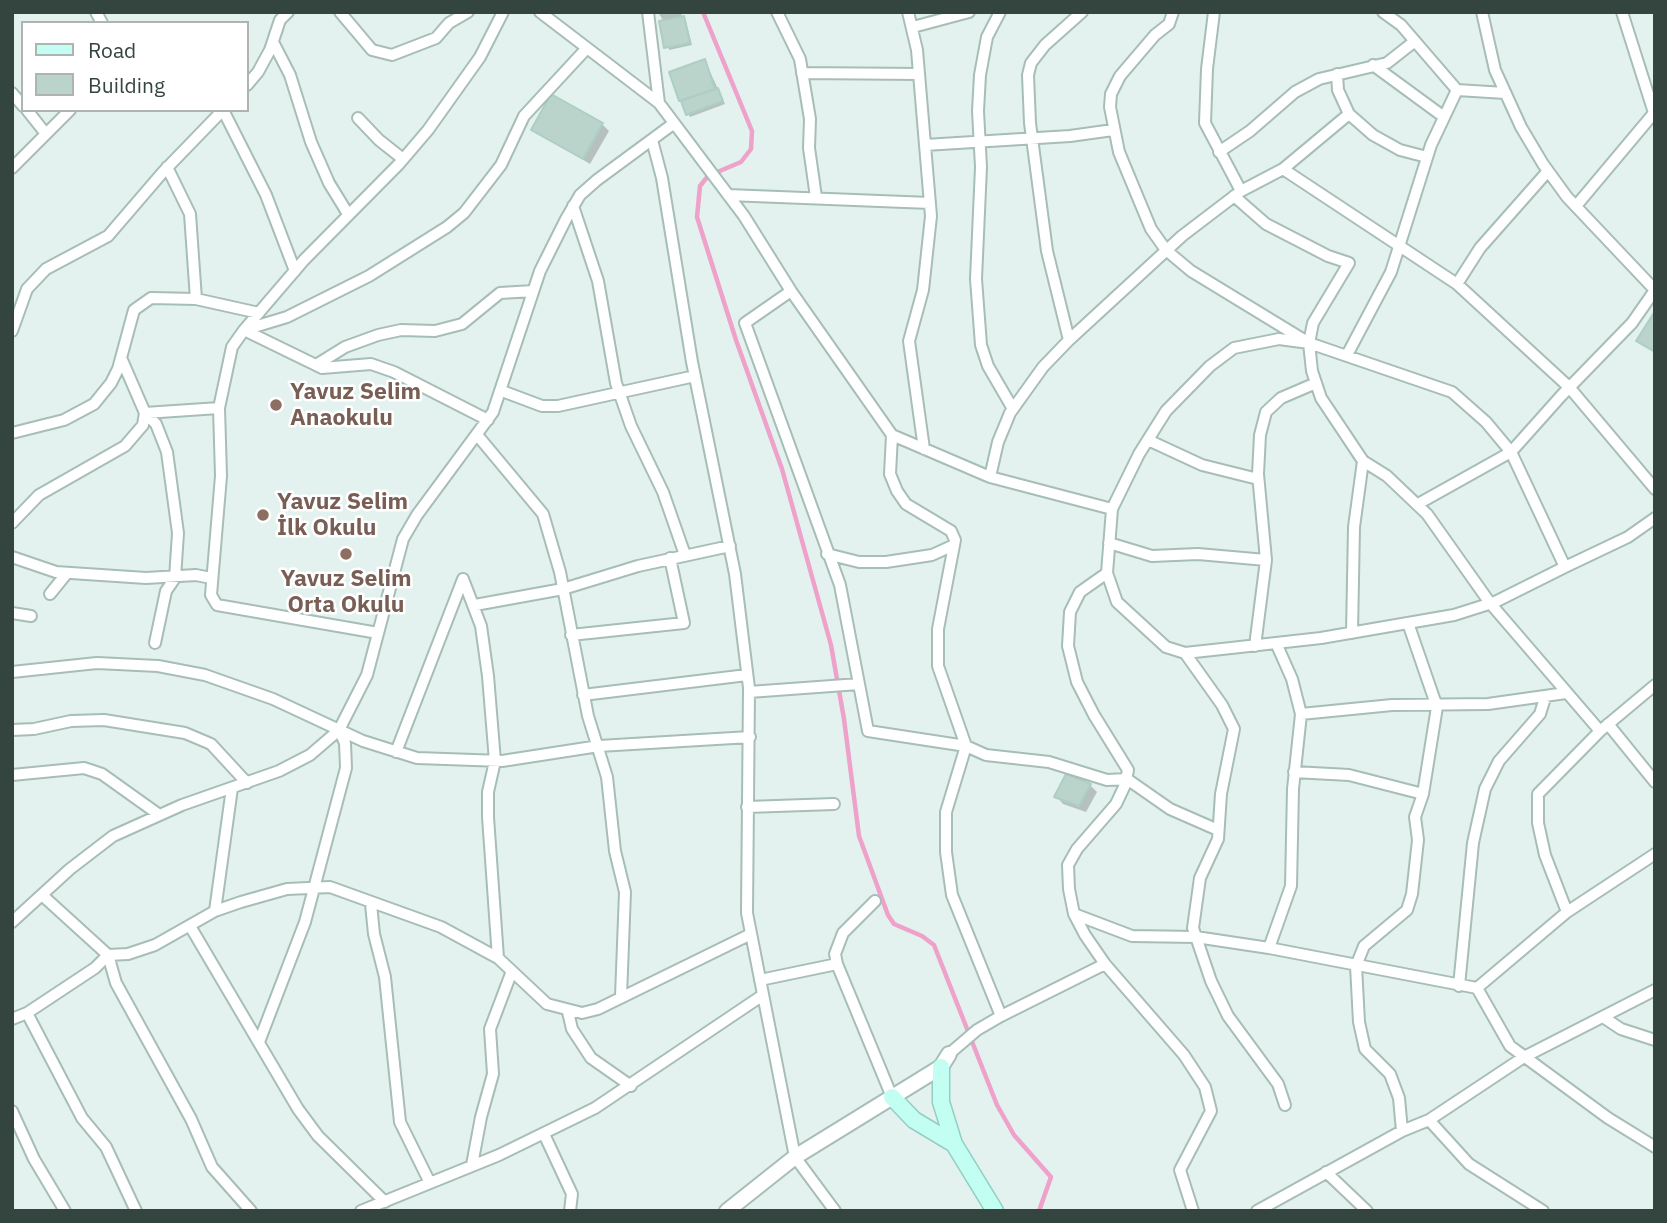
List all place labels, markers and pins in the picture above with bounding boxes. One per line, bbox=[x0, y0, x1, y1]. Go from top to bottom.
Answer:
place label: Yavuz Selim Anaokulu bbox=[290, 378, 421, 432]
marker: Yavuz Selim Anaokulu bbox=[268, 397, 284, 413]
place label: Yavuz Selim İlk Okulu bbox=[277, 488, 408, 542]
marker: Yavuz Selim İlk Okulu bbox=[255, 507, 271, 523]
marker: Yavuz Selim Orta Okulu bbox=[338, 546, 354, 562]
place label: Yavuz Selim Orta Okulu bbox=[280, 565, 412, 619]

